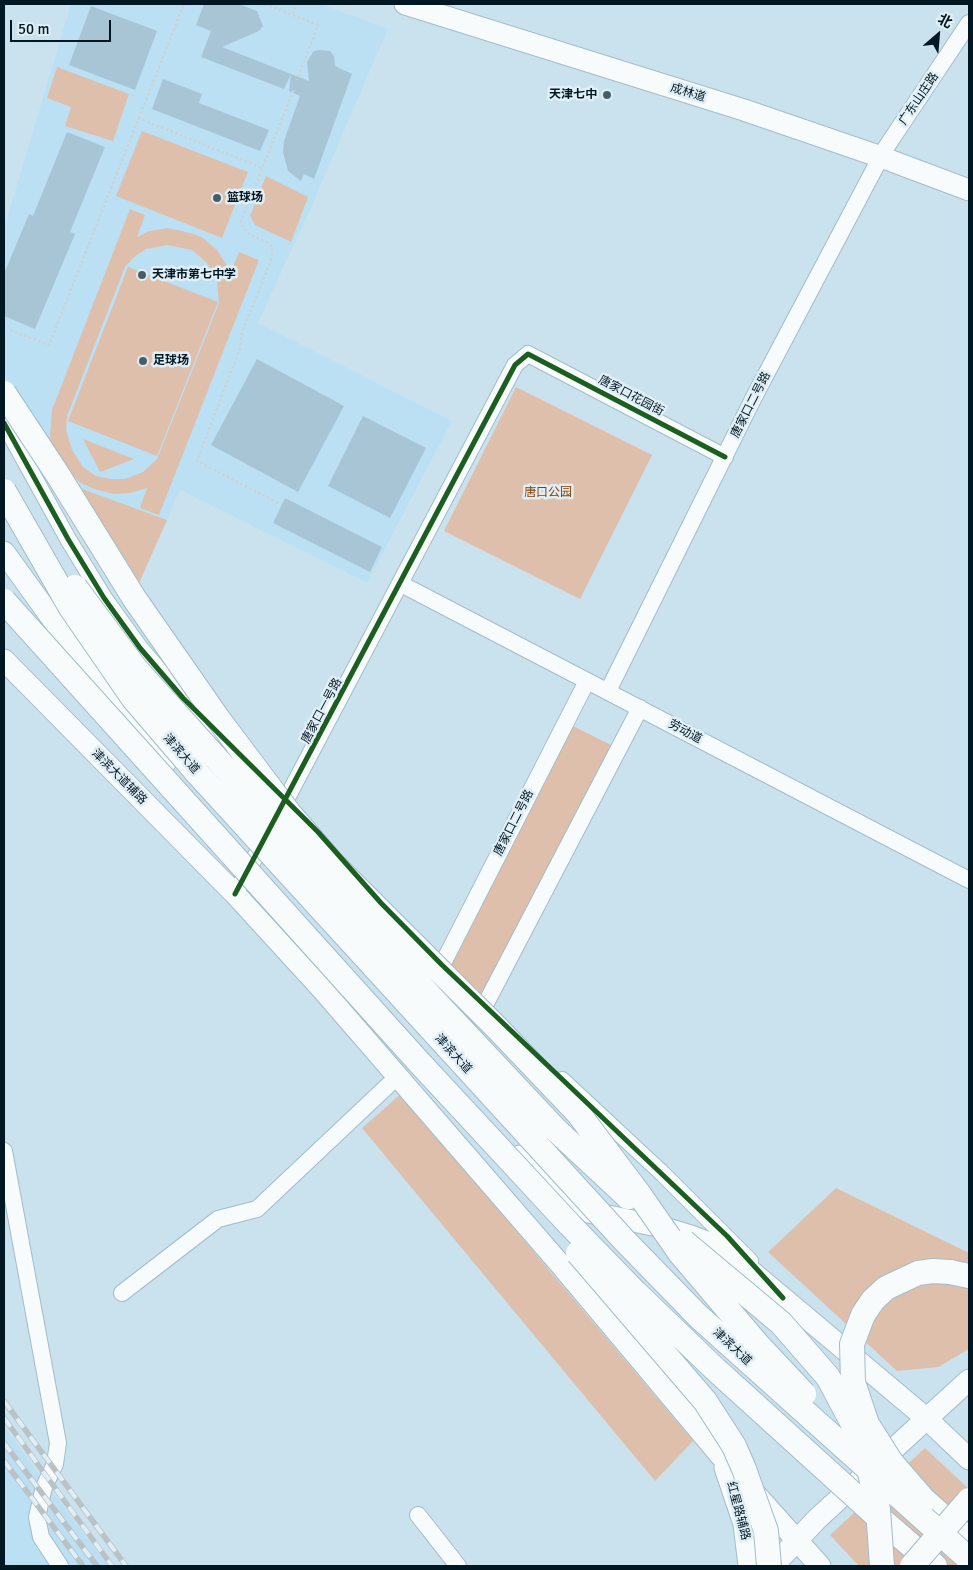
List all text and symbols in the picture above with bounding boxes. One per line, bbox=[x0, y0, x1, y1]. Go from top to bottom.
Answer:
scale bar bbox=[12, 10, 114, 42]
north arrow bbox=[913, 10, 963, 60]
text: 北 bbox=[935, 10, 955, 32]
text: 50 m bbox=[18, 20, 49, 38]
street label: 广东山庄路 bbox=[896, 70, 942, 128]
street label: 成林道 bbox=[669, 81, 707, 105]
place label: 天津七中 bbox=[549, 88, 597, 102]
marker: 天津七中 bbox=[601, 89, 613, 101]
place label: 篮球场 bbox=[227, 191, 263, 205]
marker: 篮球场 bbox=[211, 192, 223, 204]
place label: 天津市第七中学 bbox=[152, 268, 236, 282]
marker: 天津市第七中学 bbox=[136, 269, 148, 281]
place label: 足球场 bbox=[153, 354, 189, 368]
marker: 足球场 bbox=[137, 355, 149, 367]
street label: 唐家口二号路 bbox=[728, 370, 774, 440]
street label: 唐家口花园街 bbox=[596, 373, 666, 419]
park label: 唐口公园 bbox=[524, 486, 572, 500]
street label: 唐家口一号路 bbox=[299, 676, 345, 746]
street label: 劳动道 bbox=[666, 717, 704, 747]
street label: 津滨大道 bbox=[160, 731, 202, 777]
street label: 津滨大道辅路 bbox=[88, 746, 150, 808]
street label: 唐家口二号路 bbox=[491, 788, 537, 858]
street label: 津滨大道 bbox=[432, 1031, 474, 1077]
street label: 津滨大道 bbox=[710, 1325, 754, 1369]
street label: 红星路辅路 bbox=[723, 1480, 753, 1542]

